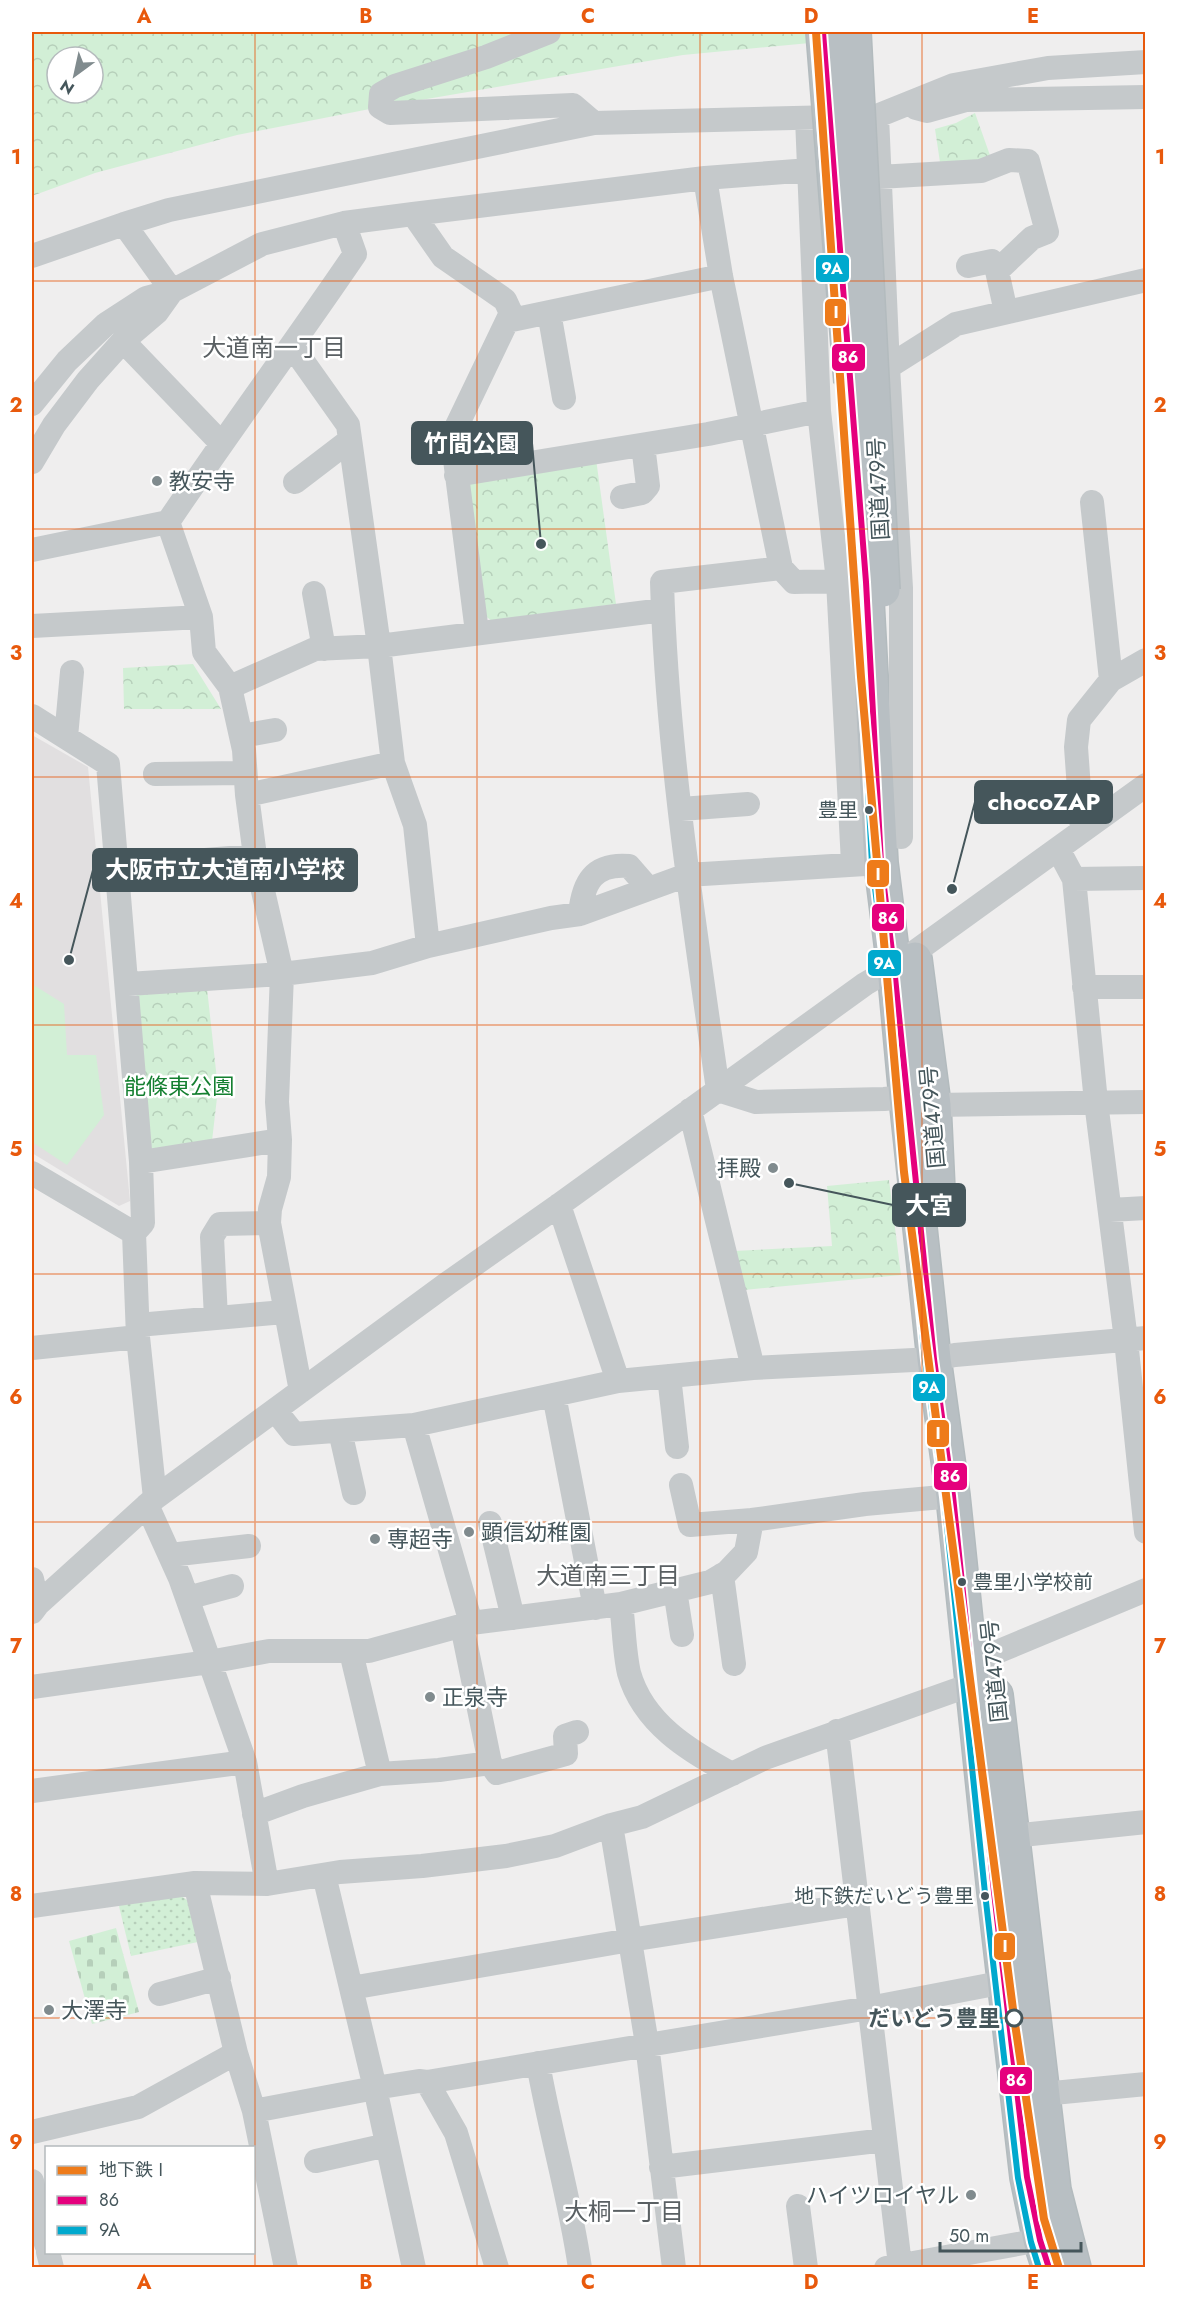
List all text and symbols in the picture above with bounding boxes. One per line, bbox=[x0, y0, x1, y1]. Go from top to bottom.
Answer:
text: A bbox=[136, 2, 152, 31]
text: B bbox=[359, 2, 373, 31]
text: C bbox=[581, 2, 595, 31]
text: D bbox=[804, 2, 818, 31]
text: E bbox=[1027, 2, 1039, 31]
north arrow bbox=[45, 45, 105, 105]
text: N bbox=[56, 74, 79, 100]
text: 1 bbox=[11, 143, 21, 172]
text: 1 bbox=[1155, 143, 1165, 172]
line badge: 9A bbox=[815, 254, 850, 283]
text: 9A bbox=[821, 257, 843, 280]
line badge: I bbox=[824, 298, 847, 327]
text: I bbox=[833, 301, 839, 324]
district label: 大道南一丁目 bbox=[202, 330, 346, 365]
line badge: 86 bbox=[831, 343, 866, 372]
text: 86 bbox=[838, 346, 858, 369]
text: 2 bbox=[9, 391, 23, 420]
text: 2 bbox=[1153, 391, 1167, 420]
callout: 竹間公園 bbox=[412, 422, 532, 464]
text: 竹間公園 bbox=[424, 426, 520, 461]
street label: 国道479号 bbox=[859, 437, 897, 541]
place label: 教安寺 bbox=[169, 465, 235, 497]
marker: 教安寺 bbox=[150, 474, 164, 488]
text: 3 bbox=[10, 639, 22, 668]
text: 3 bbox=[1154, 639, 1166, 668]
callout: chocoZAP bbox=[975, 781, 1112, 823]
text: chocoZAP bbox=[987, 784, 1101, 819]
place label: 豊里 bbox=[818, 796, 858, 825]
marker: 豊里 bbox=[863, 804, 875, 816]
callout: 大阪市立大道南小学校 bbox=[93, 849, 357, 891]
text: 大阪市立大道南小学校 bbox=[105, 852, 345, 887]
line badge: I bbox=[866, 859, 890, 888]
text: I bbox=[875, 863, 881, 886]
text: 4 bbox=[9, 887, 23, 916]
text: 4 bbox=[1153, 887, 1167, 916]
line badge: 86 bbox=[871, 903, 905, 932]
text: 86 bbox=[878, 907, 898, 930]
line badge: 9A bbox=[867, 949, 902, 977]
text: 9A bbox=[873, 952, 895, 975]
street label: 国道479号 bbox=[912, 1064, 952, 1170]
park label: 能條東公園 bbox=[124, 1070, 234, 1102]
text: 5 bbox=[10, 1135, 23, 1164]
text: 5 bbox=[1154, 1135, 1167, 1164]
place label: 拝殿 bbox=[717, 1152, 761, 1184]
marker: 拝殿 bbox=[766, 1161, 780, 1175]
callout: 大宮 bbox=[893, 1184, 965, 1226]
text: 大宮 bbox=[905, 1188, 953, 1223]
line badge: 9A bbox=[912, 1373, 946, 1402]
text: 9A bbox=[918, 1376, 940, 1399]
text: 6 bbox=[9, 1383, 23, 1412]
text: 6 bbox=[1153, 1383, 1167, 1412]
line badge: I bbox=[926, 1419, 950, 1448]
text: I bbox=[935, 1422, 941, 1445]
line badge: 86 bbox=[933, 1462, 968, 1491]
text: 86 bbox=[940, 1465, 960, 1488]
place label: 顕信幼稚園 bbox=[481, 1516, 591, 1548]
place label: 専超寺 bbox=[387, 1523, 453, 1555]
marker: 顕信幼稚園 bbox=[462, 1525, 476, 1539]
marker: 専超寺 bbox=[368, 1532, 382, 1546]
district label: 大道南三丁目 bbox=[536, 1558, 680, 1593]
place label: 豊里小学校前 bbox=[973, 1568, 1093, 1597]
marker: 豊里小学校前 bbox=[956, 1576, 968, 1588]
street label: 国道479号 bbox=[973, 1618, 1015, 1724]
text: 7 bbox=[10, 1632, 23, 1661]
text: 7 bbox=[1154, 1632, 1167, 1661]
place label: 正泉寺 bbox=[442, 1681, 508, 1713]
marker: 正泉寺 bbox=[423, 1690, 437, 1704]
text: 8 bbox=[10, 1880, 22, 1909]
text: 8 bbox=[1154, 1880, 1166, 1909]
place label: 地下鉄だいどう豊里 bbox=[794, 1882, 974, 1911]
marker: 地下鉄だいどう豊里 bbox=[979, 1890, 991, 1902]
line badge: I bbox=[993, 1932, 1016, 1961]
text: I bbox=[1002, 1935, 1008, 1958]
place label: 大澤寺 bbox=[61, 1994, 127, 2026]
place label: だいどう豊里 bbox=[868, 2002, 1000, 2034]
marker: 大澤寺 bbox=[42, 2003, 56, 2017]
marker: だいどう豊里 bbox=[1005, 2009, 1023, 2027]
line badge: 86 bbox=[999, 2066, 1033, 2095]
text: 86 bbox=[1006, 2069, 1026, 2092]
text: 9 bbox=[9, 2128, 23, 2157]
text: 9 bbox=[1153, 2128, 1167, 2157]
legend bbox=[45, 2146, 255, 2254]
text: 地下鉄 I bbox=[99, 2157, 163, 2183]
place label: ハイツロイヤル bbox=[806, 2179, 959, 2211]
text: 86 bbox=[99, 2187, 119, 2213]
marker: ハイツロイヤル bbox=[964, 2188, 978, 2202]
district label: 大桐一丁目 bbox=[564, 2194, 684, 2229]
scale bar bbox=[940, 2215, 1081, 2253]
text: 9A bbox=[99, 2217, 120, 2243]
text: 50 m bbox=[949, 2223, 989, 2249]
text: A bbox=[136, 2268, 152, 2297]
text: B bbox=[359, 2268, 373, 2297]
text: C bbox=[581, 2268, 595, 2297]
text: D bbox=[804, 2268, 818, 2297]
text: E bbox=[1027, 2268, 1039, 2297]

